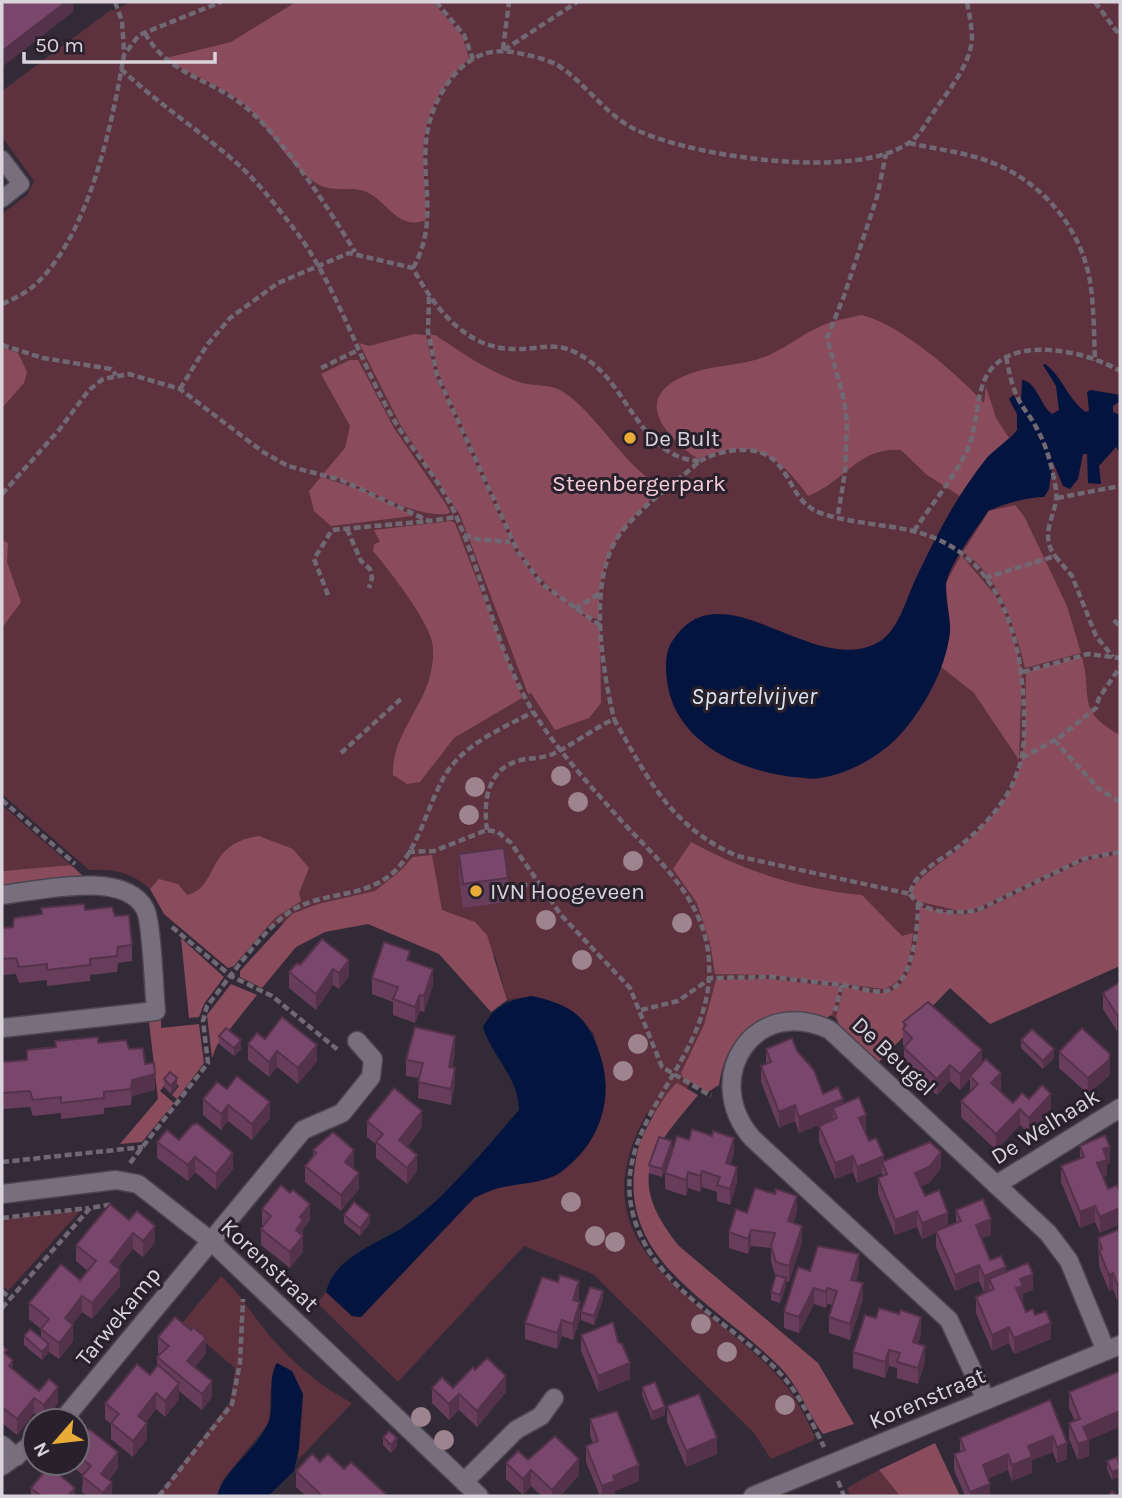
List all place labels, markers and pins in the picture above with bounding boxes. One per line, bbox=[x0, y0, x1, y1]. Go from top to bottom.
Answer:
place label: De Bult bbox=[644, 425, 720, 452]
marker: De Bult bbox=[622, 430, 638, 446]
place label: IVN Hoogeveen bbox=[490, 878, 645, 905]
marker: IVN Hoogeveen bbox=[468, 883, 484, 899]

